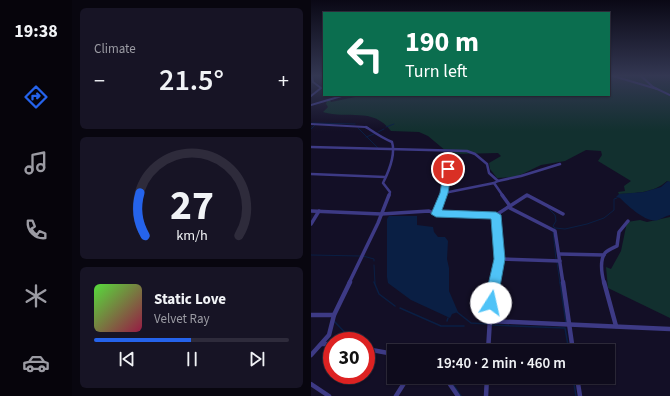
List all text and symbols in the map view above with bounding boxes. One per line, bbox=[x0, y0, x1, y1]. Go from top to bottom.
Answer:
text: 19:38 bbox=[14, 19, 58, 44]
text: 190 m bbox=[405, 22, 479, 62]
icon: left bbox=[339, 28, 391, 80]
text: Climate bbox=[94, 40, 136, 58]
text: 21.5° bbox=[159, 59, 224, 102]
text: Turn left bbox=[405, 59, 467, 84]
text: − bbox=[94, 65, 105, 97]
text: + bbox=[278, 65, 289, 97]
icon: directions bbox=[22, 83, 50, 111]
icon: music bbox=[22, 149, 50, 177]
pin bbox=[431, 152, 465, 186]
icon: arrive bbox=[437, 158, 459, 180]
text: 27 bbox=[170, 176, 213, 236]
icon: phone bbox=[22, 216, 50, 244]
text: km/h bbox=[176, 225, 207, 246]
icon: climate bbox=[22, 282, 50, 310]
position arrow bbox=[470, 282, 512, 324]
text: Static Love bbox=[154, 289, 226, 310]
text: Velvet Ray bbox=[154, 310, 210, 328]
speed limit sign: 30 bbox=[323, 332, 375, 384]
icon: previous bbox=[116, 348, 138, 370]
icon: pause bbox=[181, 348, 203, 370]
icon: next bbox=[246, 348, 268, 370]
icon: car bbox=[22, 349, 50, 377]
text: 19:40 · 2 min · 460 m bbox=[436, 353, 566, 374]

